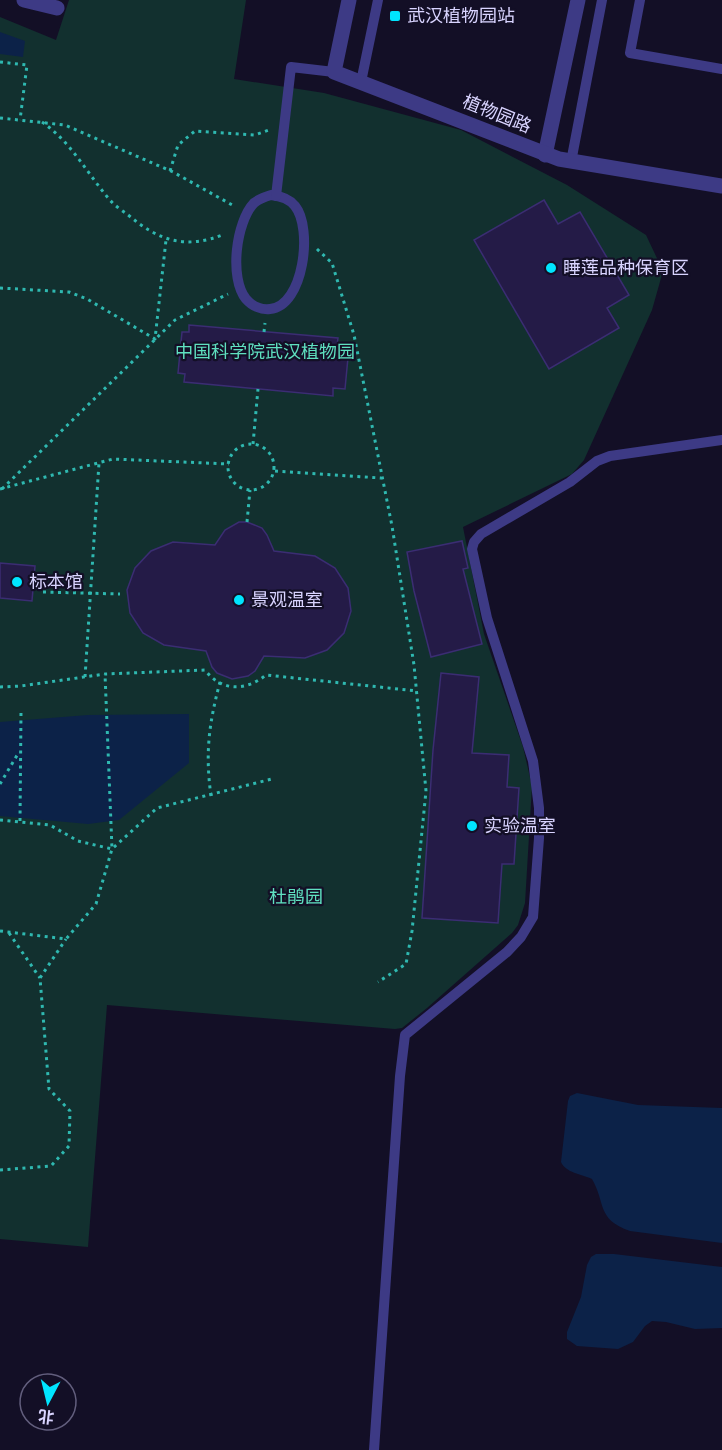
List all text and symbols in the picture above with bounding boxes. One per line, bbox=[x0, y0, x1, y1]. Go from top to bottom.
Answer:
place label: 武汉植物园站 bbox=[407, 3, 515, 27]
marker: 武汉植物园站 bbox=[388, 9, 402, 23]
street label: 植物园路 bbox=[460, 88, 535, 138]
place label: 睡莲品种保育区 bbox=[563, 255, 689, 279]
marker: 睡莲品种保育区 bbox=[544, 261, 558, 275]
park label: 中国科学院武汉植物园 bbox=[175, 339, 355, 363]
place label: 标本馆 bbox=[29, 569, 83, 593]
marker: 标本馆 bbox=[10, 575, 24, 589]
place label: 景观温室 bbox=[251, 587, 323, 611]
marker: 景观温室 bbox=[232, 593, 246, 607]
place label: 实验温室 bbox=[484, 813, 556, 837]
marker: 实验温室 bbox=[465, 819, 479, 833]
park label: 杜鹃园 bbox=[269, 884, 323, 908]
north arrow bbox=[18, 1372, 78, 1432]
text: 北 bbox=[37, 1405, 55, 1429]

